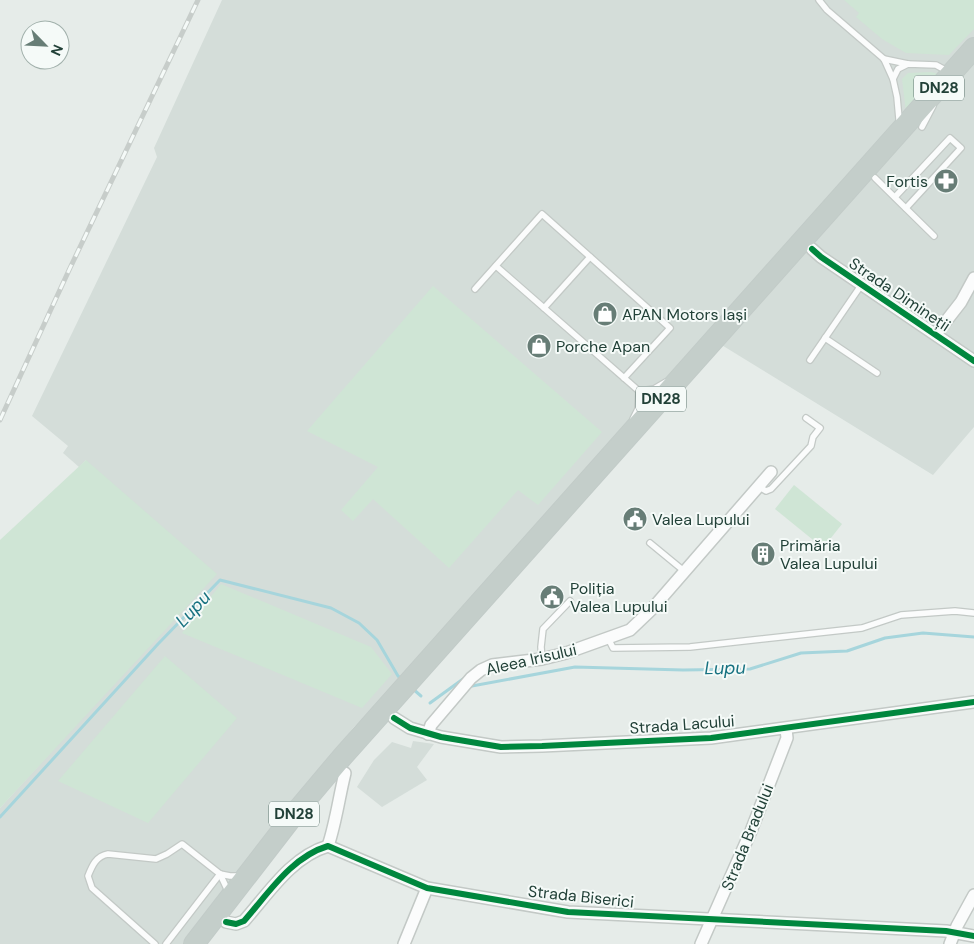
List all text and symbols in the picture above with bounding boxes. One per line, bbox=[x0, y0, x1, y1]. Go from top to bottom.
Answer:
north arrow bbox=[20, 20, 70, 70]
text: N bbox=[47, 42, 67, 59]
road number: DN28 bbox=[914, 76, 964, 100]
pharmacy icon: Fortis bbox=[933, 168, 959, 194]
place label: Fortis bbox=[886, 171, 928, 192]
street label: Strada Dimineții bbox=[845, 253, 955, 336]
shop icon: APAN Motors Iași bbox=[592, 301, 618, 327]
place label: APAN Motors Iași bbox=[622, 304, 747, 325]
shop icon: Porche Apan bbox=[526, 333, 552, 359]
place label: Porche Apan bbox=[556, 336, 650, 357]
road number: DN28 bbox=[636, 386, 686, 412]
public building icon: Valea Lupului bbox=[622, 506, 648, 532]
place label: Valea Lupului bbox=[652, 509, 750, 530]
place label: Primăria Valea Lupului bbox=[780, 535, 878, 574]
building icon: Primăria Valea Lupului bbox=[750, 541, 776, 567]
place label: Poliția Valea Lupului bbox=[570, 578, 668, 617]
public building icon: Poliția Valea Lupului bbox=[539, 584, 565, 610]
water label: Lupu bbox=[170, 586, 216, 632]
street label: Aleea Irisului bbox=[484, 639, 579, 680]
water label: Lupu bbox=[704, 656, 746, 680]
street label: Strada Lacului bbox=[629, 710, 735, 739]
street label: Strada Bradului bbox=[717, 781, 778, 894]
road number: DN28 bbox=[269, 802, 319, 826]
street label: Strada Biserici bbox=[527, 880, 635, 913]

